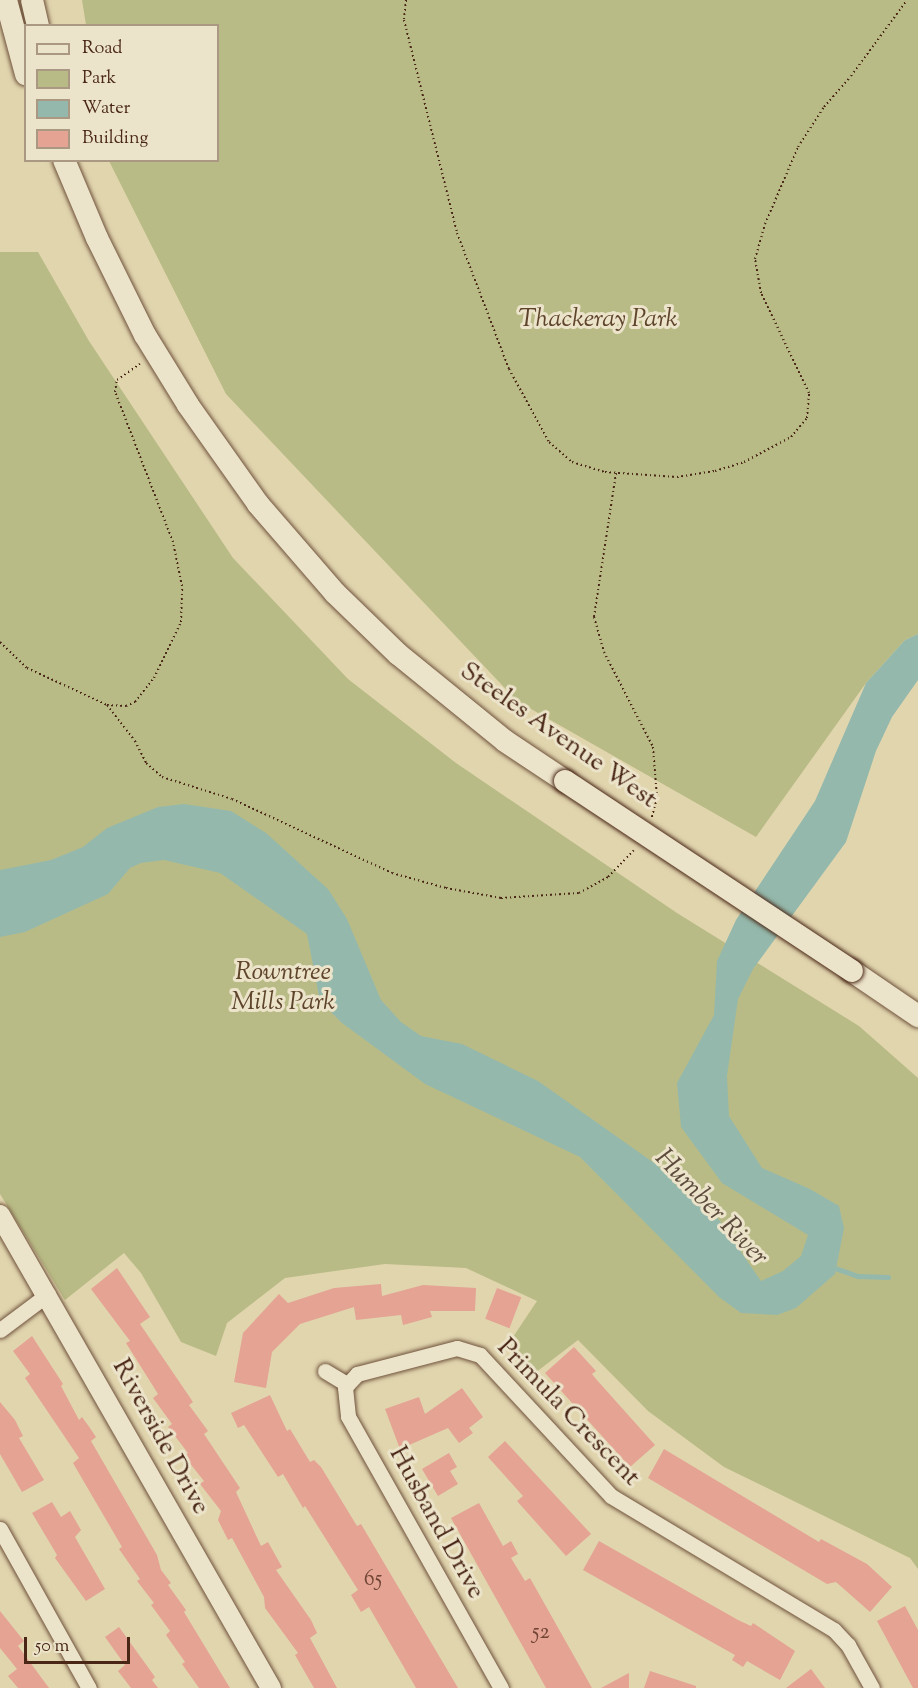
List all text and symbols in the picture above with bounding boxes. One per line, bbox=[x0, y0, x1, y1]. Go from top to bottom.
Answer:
legend bbox=[24, 24, 219, 162]
text: Road bbox=[82, 36, 122, 62]
text: Park bbox=[82, 66, 116, 92]
text: Water bbox=[82, 96, 130, 122]
text: Building bbox=[82, 126, 148, 152]
park label: Thackeray Park bbox=[518, 304, 678, 336]
street label: Steeles Avenue West bbox=[453, 656, 663, 816]
park label: Rowntree Mills Park bbox=[231, 957, 335, 1018]
water label: Humber River bbox=[647, 1143, 775, 1273]
street label: Primula Crescent bbox=[490, 1333, 646, 1493]
street label: Riverside Drive bbox=[104, 1354, 216, 1520]
street label: Husband Drive bbox=[381, 1441, 491, 1605]
house number: 65 bbox=[364, 1568, 382, 1594]
house number: 52 bbox=[532, 1621, 550, 1647]
scale bar bbox=[27, 1625, 134, 1663]
text: 50 m bbox=[35, 1634, 69, 1660]

